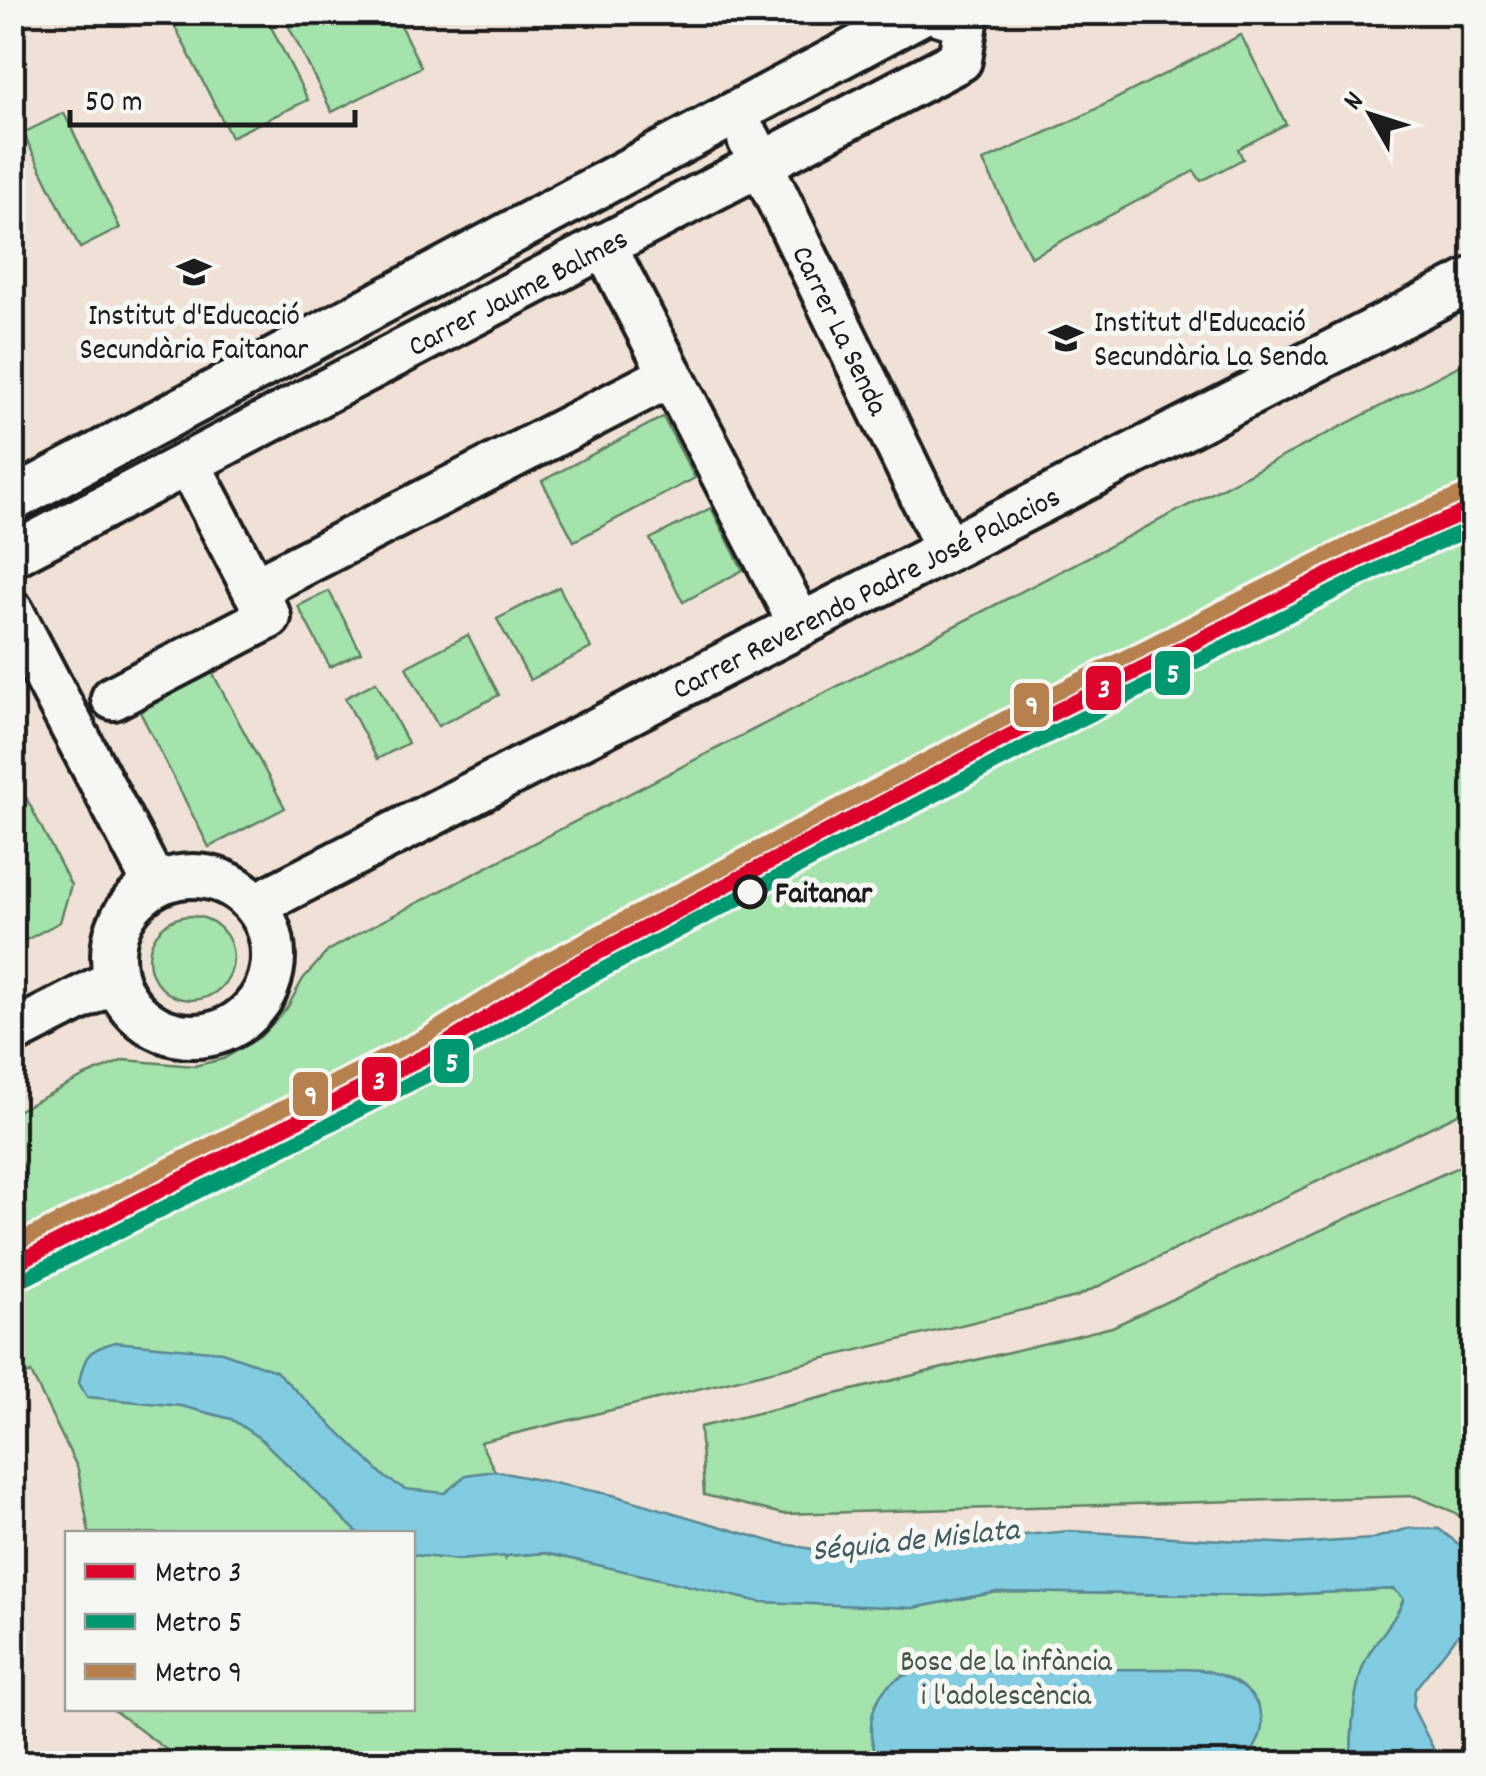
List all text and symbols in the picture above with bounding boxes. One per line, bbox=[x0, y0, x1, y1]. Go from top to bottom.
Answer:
scale bar bbox=[70, 65, 355, 127]
north arrow bbox=[1321, 65, 1421, 165]
text: 50 m bbox=[85, 83, 143, 126]
text: N bbox=[1336, 84, 1375, 120]
street label: Carrer Jaume Balmes bbox=[402, 220, 637, 370]
street label: Carrer La Senda bbox=[778, 240, 897, 425]
school or university icon: Institut d'Educació Secundària Faitanar bbox=[175, 253, 213, 291]
place label: Institut d'Educació Secundària Faitanar bbox=[79, 297, 309, 374]
place label: Institut d'Educació Secundària La Senda bbox=[1094, 304, 1328, 381]
school or university icon: Institut d'Educació Secundària La Senda bbox=[1047, 319, 1085, 357]
street label: Carrer Reverendo Padre José Palacios bbox=[666, 478, 1069, 713]
line badge: 5 bbox=[1153, 649, 1192, 697]
text: 5 bbox=[1167, 657, 1179, 697]
line badge: 3 bbox=[1084, 664, 1123, 712]
text: 3 bbox=[1098, 672, 1110, 712]
line badge: 9 bbox=[1012, 681, 1051, 729]
text: 9 bbox=[1026, 689, 1038, 729]
place label: Faitanar bbox=[775, 875, 873, 918]
marker: Faitanar bbox=[734, 876, 766, 908]
line badge: 5 bbox=[432, 1037, 471, 1085]
text: 5 bbox=[446, 1046, 458, 1086]
line badge: 3 bbox=[360, 1055, 399, 1103]
text: 3 bbox=[373, 1064, 385, 1104]
line badge: 9 bbox=[291, 1070, 330, 1118]
text: 9 bbox=[305, 1079, 317, 1119]
water label: Séquia de Mislata bbox=[810, 1509, 1023, 1577]
legend bbox=[65, 1531, 415, 1711]
text: Metro 3 bbox=[155, 1554, 242, 1597]
text: Metro 5 bbox=[155, 1604, 242, 1647]
park label: Bosc de la infància i l'adolescència bbox=[900, 1643, 1113, 1720]
text: Metro 9 bbox=[155, 1654, 242, 1697]

